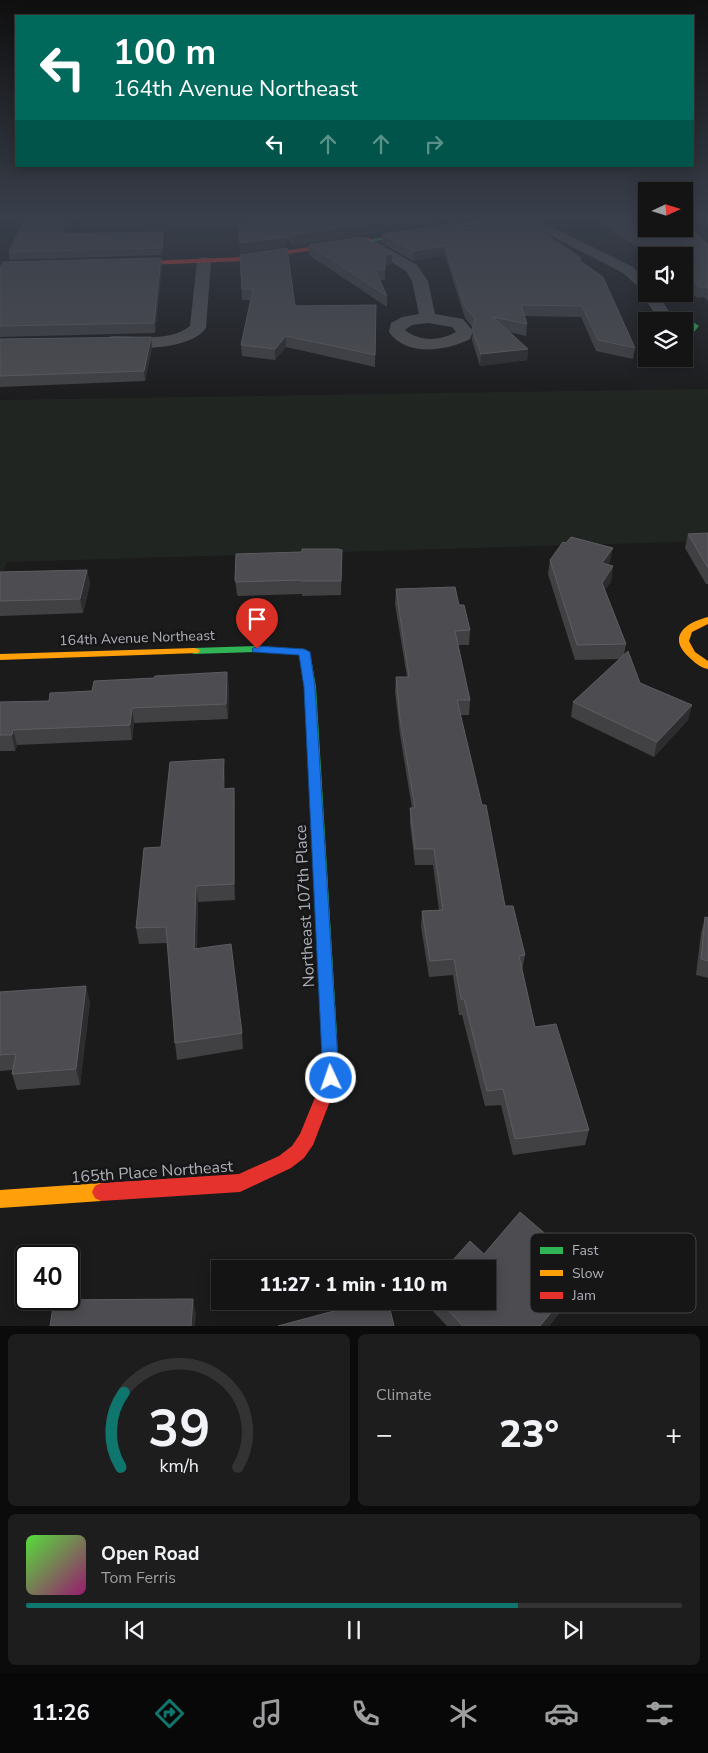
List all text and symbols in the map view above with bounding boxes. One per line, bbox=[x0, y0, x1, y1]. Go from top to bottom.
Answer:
text: 100 m bbox=[113, 29, 216, 76]
icon: left bbox=[30, 35, 95, 100]
text: 164th Avenue Northeast bbox=[113, 74, 358, 104]
icon: left bbox=[261, 130, 289, 158]
icon: ahead bbox=[314, 130, 342, 158]
icon: ahead bbox=[367, 130, 395, 158]
icon: right bbox=[420, 130, 448, 158]
north arrow bbox=[638, 182, 692, 238]
map controls bbox=[638, 182, 693, 367]
button: sound bbox=[638, 247, 693, 302]
button: layers bbox=[638, 312, 693, 367]
pin bbox=[236, 598, 278, 649]
icon: arrive bbox=[243, 605, 271, 633]
street label: 164th Avenue Northeast bbox=[59, 626, 215, 650]
street label: Northeast 107th Place bbox=[290, 824, 320, 988]
position arrow bbox=[304, 1051, 356, 1103]
street label: 165th Place Northeast bbox=[70, 1155, 234, 1189]
legend bbox=[530, 1233, 696, 1313]
text: Fast bbox=[572, 1241, 598, 1260]
speed limit sign: 40 bbox=[15, 1245, 80, 1310]
text: Slow bbox=[572, 1264, 604, 1283]
text: 11:27 · 1 min · 110 m bbox=[260, 1272, 447, 1298]
text: Jam bbox=[571, 1286, 596, 1305]
text: Climate bbox=[376, 1384, 431, 1406]
text: 39 bbox=[148, 1393, 210, 1464]
text: 23° bbox=[499, 1409, 559, 1460]
text: − bbox=[376, 1416, 393, 1454]
text: + bbox=[665, 1416, 682, 1454]
text: km/h bbox=[159, 1454, 199, 1478]
text: Open Road bbox=[101, 1541, 199, 1567]
text: Tom Ferris bbox=[101, 1567, 176, 1589]
icon: previous bbox=[121, 1616, 149, 1644]
icon: pause bbox=[340, 1616, 368, 1644]
icon: next bbox=[559, 1616, 587, 1644]
icon: directions bbox=[152, 1696, 187, 1731]
icon: music bbox=[250, 1696, 285, 1731]
icon: phone bbox=[348, 1696, 383, 1731]
icon: climate bbox=[446, 1696, 481, 1731]
icon: car bbox=[544, 1696, 579, 1731]
icon: filters bbox=[642, 1696, 677, 1731]
text: 11:26 bbox=[31, 1698, 90, 1728]

